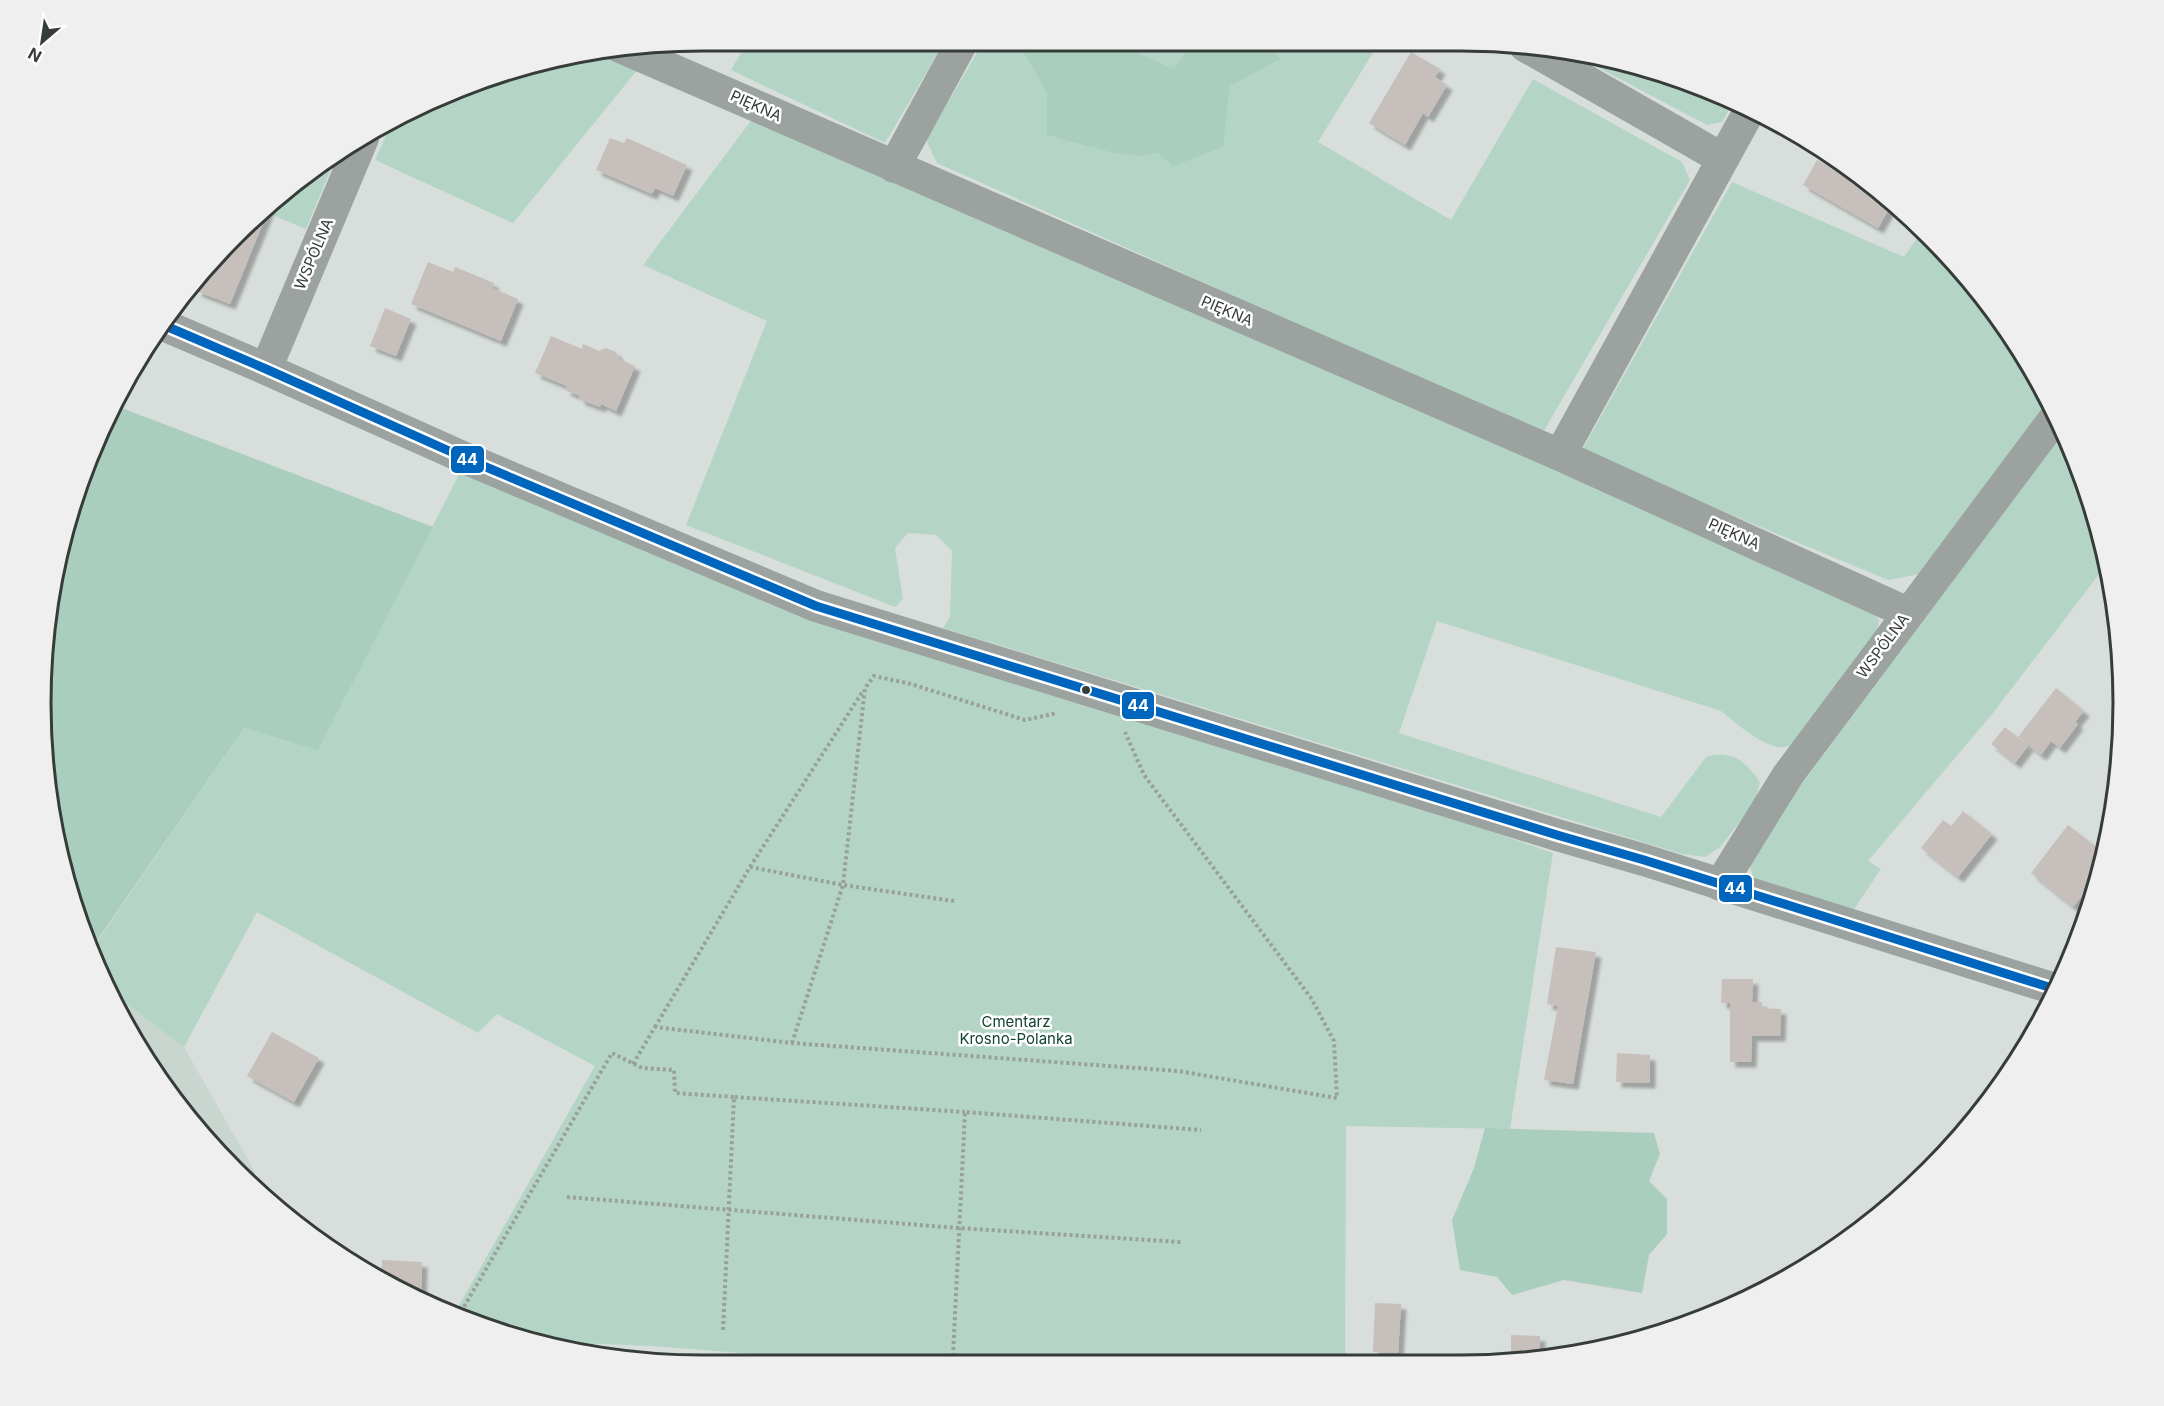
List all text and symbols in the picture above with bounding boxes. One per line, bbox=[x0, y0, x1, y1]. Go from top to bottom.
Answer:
north arrow bbox=[12, 12, 72, 72]
text: N bbox=[25, 43, 45, 67]
street label: PIĘKNA bbox=[728, 86, 785, 125]
street label: WSPÓLNA bbox=[290, 215, 337, 292]
street label: PIĘKNA bbox=[1198, 291, 1256, 330]
line badge: 44 bbox=[450, 445, 485, 474]
text: 44 bbox=[456, 449, 478, 469]
street label: PIĘKNA bbox=[1706, 514, 1763, 553]
street label: WSPÓLNA bbox=[1852, 610, 1913, 682]
unlabelled marker bbox=[1080, 684, 1092, 696]
line badge: 44 bbox=[1121, 691, 1155, 720]
text: 44 bbox=[1127, 695, 1149, 715]
line badge: 44 bbox=[1718, 874, 1753, 903]
text: 44 bbox=[1724, 878, 1746, 898]
park label: Cmentarz Krosno-Polanka bbox=[959, 1012, 1073, 1048]

